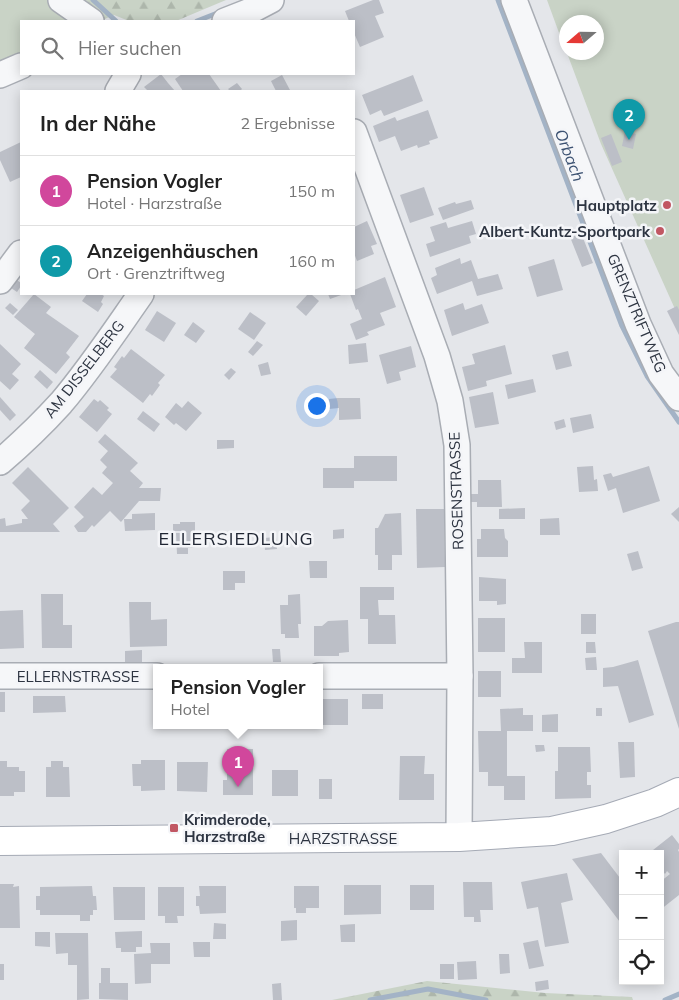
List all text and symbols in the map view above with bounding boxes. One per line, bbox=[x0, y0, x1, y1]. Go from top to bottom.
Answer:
north arrow bbox=[559, 15, 604, 60]
search box bbox=[20, 20, 355, 75]
icon: search bbox=[38, 34, 66, 62]
text: Hier suchen bbox=[78, 36, 182, 60]
pin: 2 bbox=[613, 99, 645, 140]
text: In der Nähe bbox=[40, 110, 156, 136]
text: 2 Ergebnisse bbox=[240, 113, 335, 133]
water label: Orbach bbox=[551, 126, 589, 184]
text: Pension Vogler bbox=[87, 169, 222, 193]
text: 1 bbox=[51, 181, 61, 201]
text: 150 m bbox=[288, 181, 335, 201]
text: Hotel · Harzstraße bbox=[87, 193, 222, 213]
place label: Hauptplatz bbox=[576, 196, 657, 215]
marker: Hauptplatz bbox=[661, 199, 673, 211]
place label: Albert-Kuntz-Sportpark bbox=[479, 222, 651, 241]
marker: Albert-Kuntz-Sportpark bbox=[654, 225, 666, 237]
text: Anzeigenhäuschen bbox=[87, 239, 259, 263]
text: 2 bbox=[51, 251, 61, 271]
text: 160 m bbox=[288, 251, 335, 271]
street label: GRENZTRIFTWEG bbox=[603, 251, 671, 375]
text: Ort · Grenztriftweg bbox=[87, 263, 225, 283]
street label: AM DISSELBERG bbox=[40, 316, 128, 422]
your location bbox=[304, 393, 330, 419]
street label: ROSENSTRASSE bbox=[444, 431, 468, 550]
district label: ELLERSIEDLUNG bbox=[158, 527, 314, 550]
popup bbox=[153, 664, 323, 729]
street label: ELLERNSTRASSE bbox=[17, 667, 139, 686]
text: Pension Vogler bbox=[171, 675, 305, 699]
text: Hotel bbox=[171, 699, 210, 719]
pin: 1 bbox=[222, 746, 254, 787]
place label: Krimderode, Harzstraße bbox=[184, 810, 271, 846]
marker: Krimderode, Harzstraße bbox=[168, 822, 180, 834]
street label: HARZSTRASSE bbox=[289, 829, 397, 848]
map controls bbox=[619, 850, 664, 985]
button: + bbox=[619, 850, 664, 895]
button: − bbox=[619, 895, 664, 940]
button: locate bbox=[619, 940, 664, 985]

